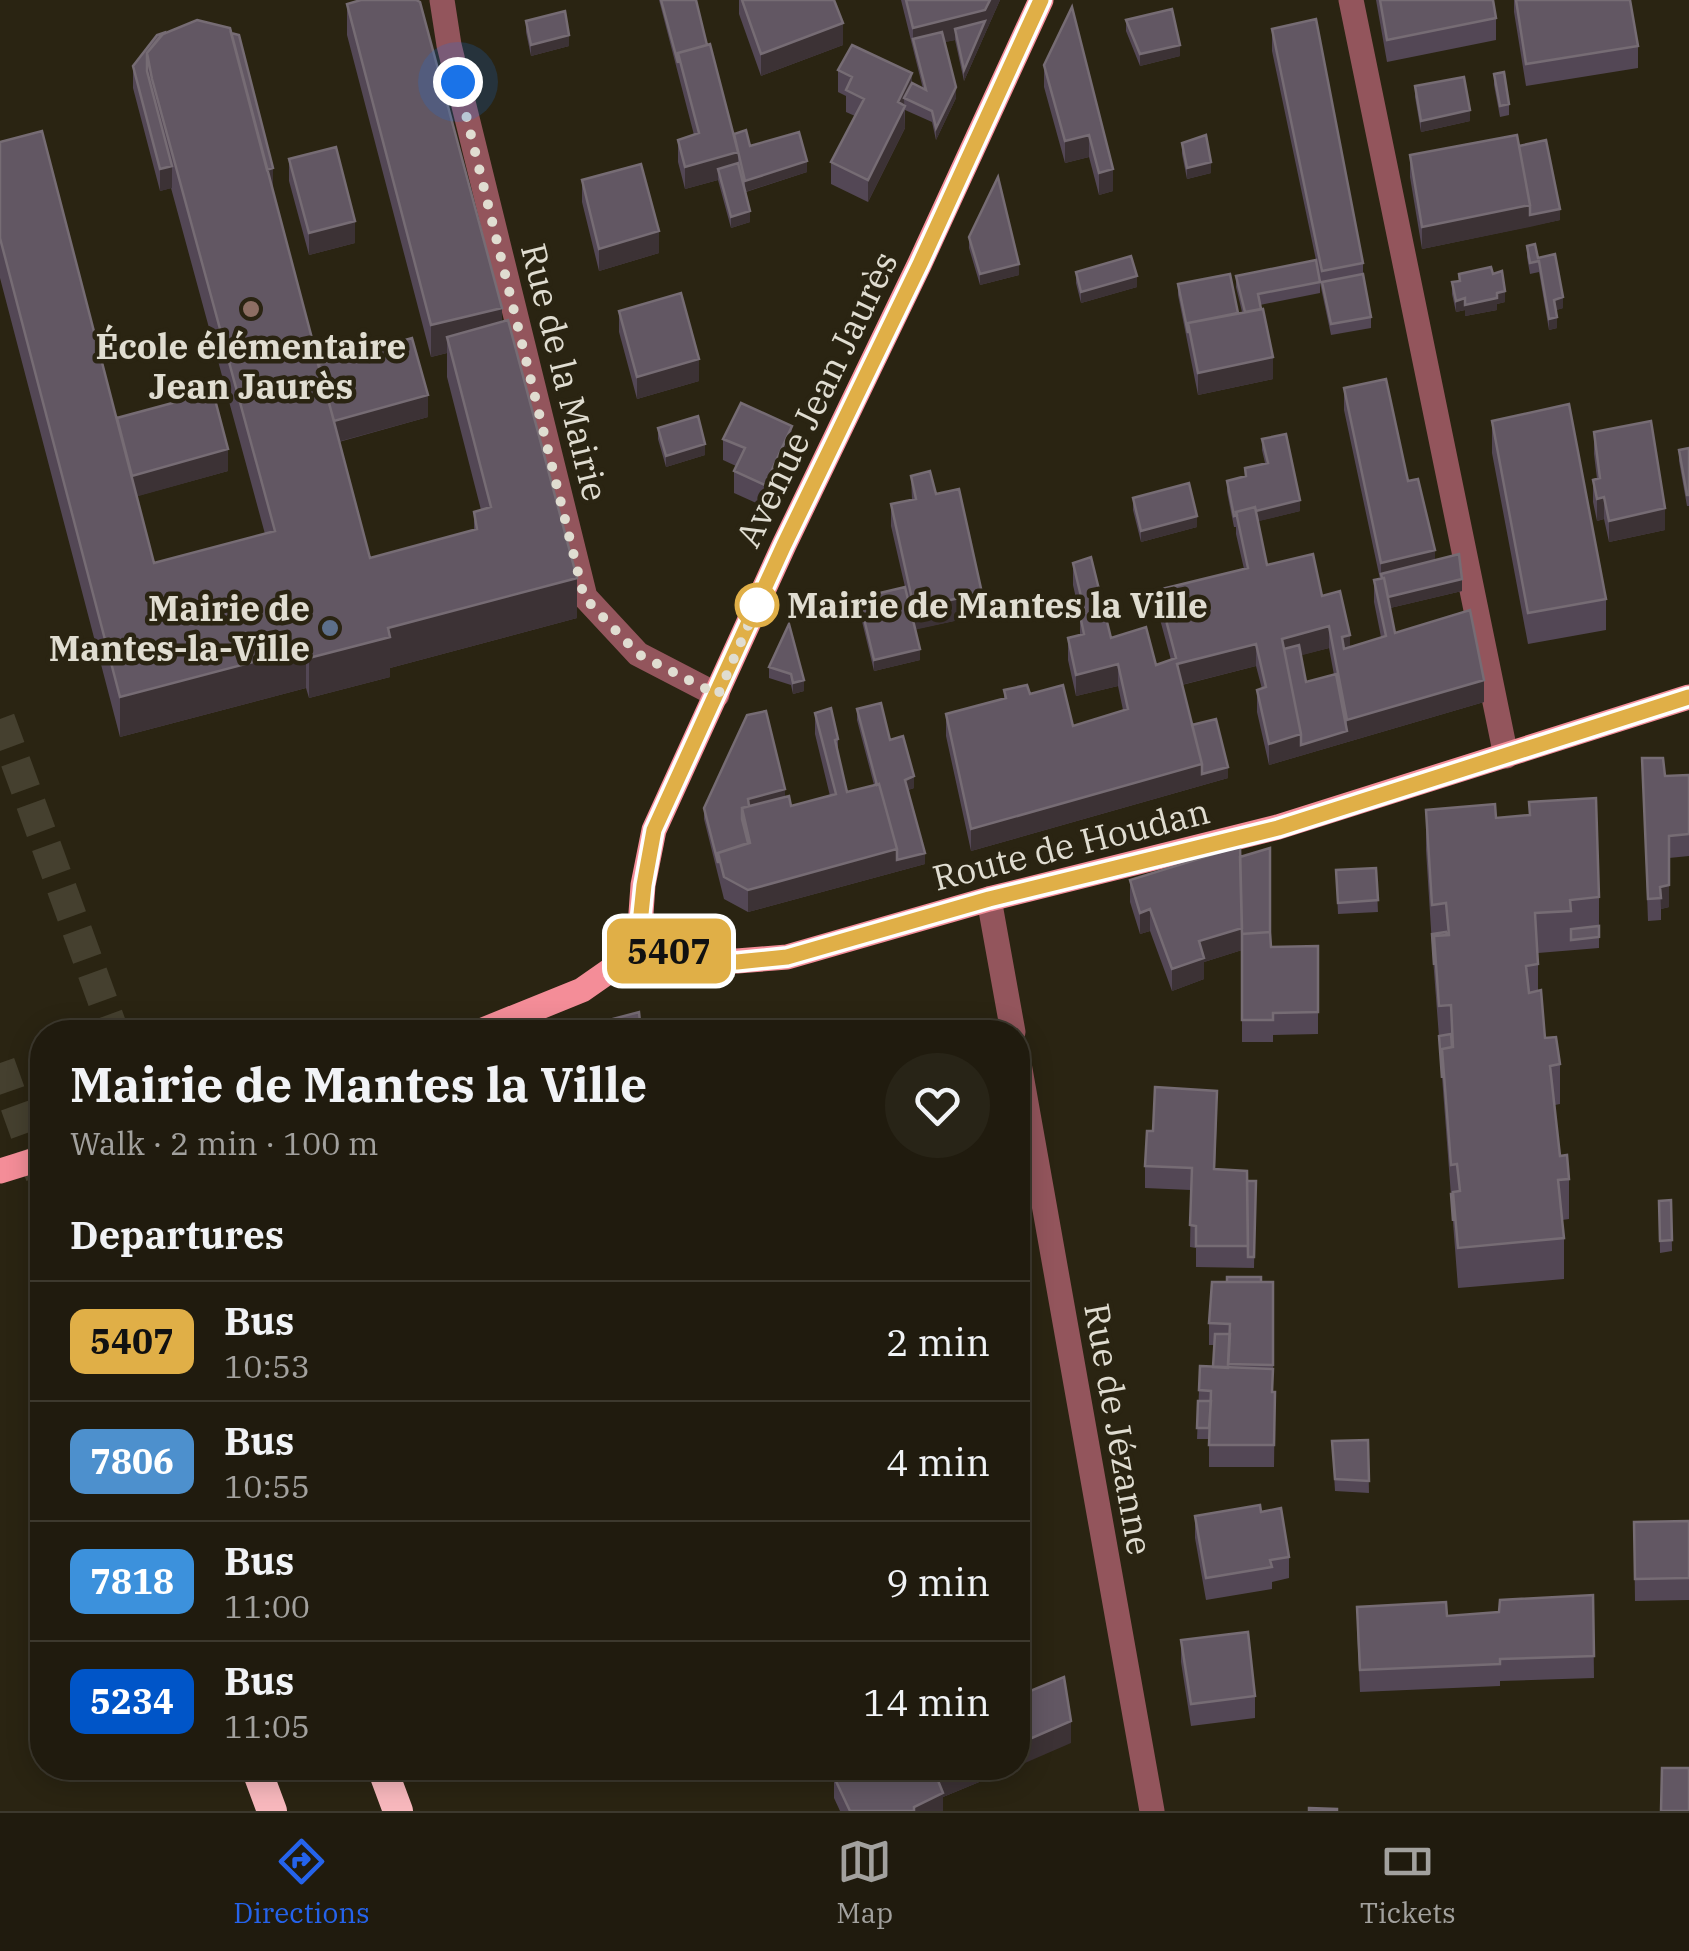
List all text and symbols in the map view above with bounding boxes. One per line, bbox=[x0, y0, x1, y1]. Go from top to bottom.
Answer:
your location bbox=[433, 57, 483, 107]
street label: Rue de la Mairie bbox=[511, 238, 619, 506]
street label: Avenue Jean Jaurès bbox=[724, 244, 908, 554]
marker: École élémentaire Jean Jaurès bbox=[240, 298, 262, 320]
place label: École élémentaire Jean Jaurès bbox=[96, 323, 406, 409]
place label: Mairie de Mantes la Ville bbox=[787, 582, 1208, 628]
marker: Mairie de Mantes la Ville bbox=[736, 584, 778, 626]
place label: Mairie de Mantes-la-Ville bbox=[49, 585, 310, 671]
marker: Mairie de Mantes-la-Ville bbox=[319, 617, 341, 639]
street label: Route de Houdan bbox=[928, 787, 1214, 901]
line badge: 5407 bbox=[599, 918, 739, 984]
text: 5407 bbox=[627, 928, 711, 974]
text: Mairie de Mantes la Ville bbox=[70, 1053, 647, 1115]
button: heart bbox=[885, 1053, 990, 1158]
text: Walk · 2 min · 100 m bbox=[70, 1122, 378, 1164]
text: Departures bbox=[70, 1210, 284, 1259]
text: Bus bbox=[224, 1296, 294, 1345]
street label: Rue de Jézanne bbox=[1074, 1300, 1164, 1558]
text: 2 min bbox=[886, 1317, 990, 1366]
text: 5407 bbox=[90, 1318, 174, 1364]
text: 10:53 bbox=[224, 1345, 310, 1387]
text: Bus bbox=[224, 1416, 294, 1465]
text: 4 min bbox=[886, 1437, 990, 1486]
text: 7806 bbox=[90, 1438, 174, 1484]
text: 10:55 bbox=[224, 1465, 310, 1507]
text: Bus bbox=[224, 1536, 294, 1585]
text: 9 min bbox=[886, 1557, 990, 1606]
text: 7818 bbox=[90, 1558, 174, 1604]
text: 11:00 bbox=[224, 1585, 310, 1627]
text: Bus bbox=[224, 1656, 294, 1705]
text: 14 min bbox=[863, 1677, 990, 1726]
text: 5234 bbox=[90, 1678, 174, 1724]
text: 11:05 bbox=[224, 1705, 310, 1747]
tab: Directions bbox=[233, 1834, 370, 1931]
tab: Map bbox=[836, 1834, 893, 1931]
tab: Tickets bbox=[1360, 1834, 1456, 1931]

